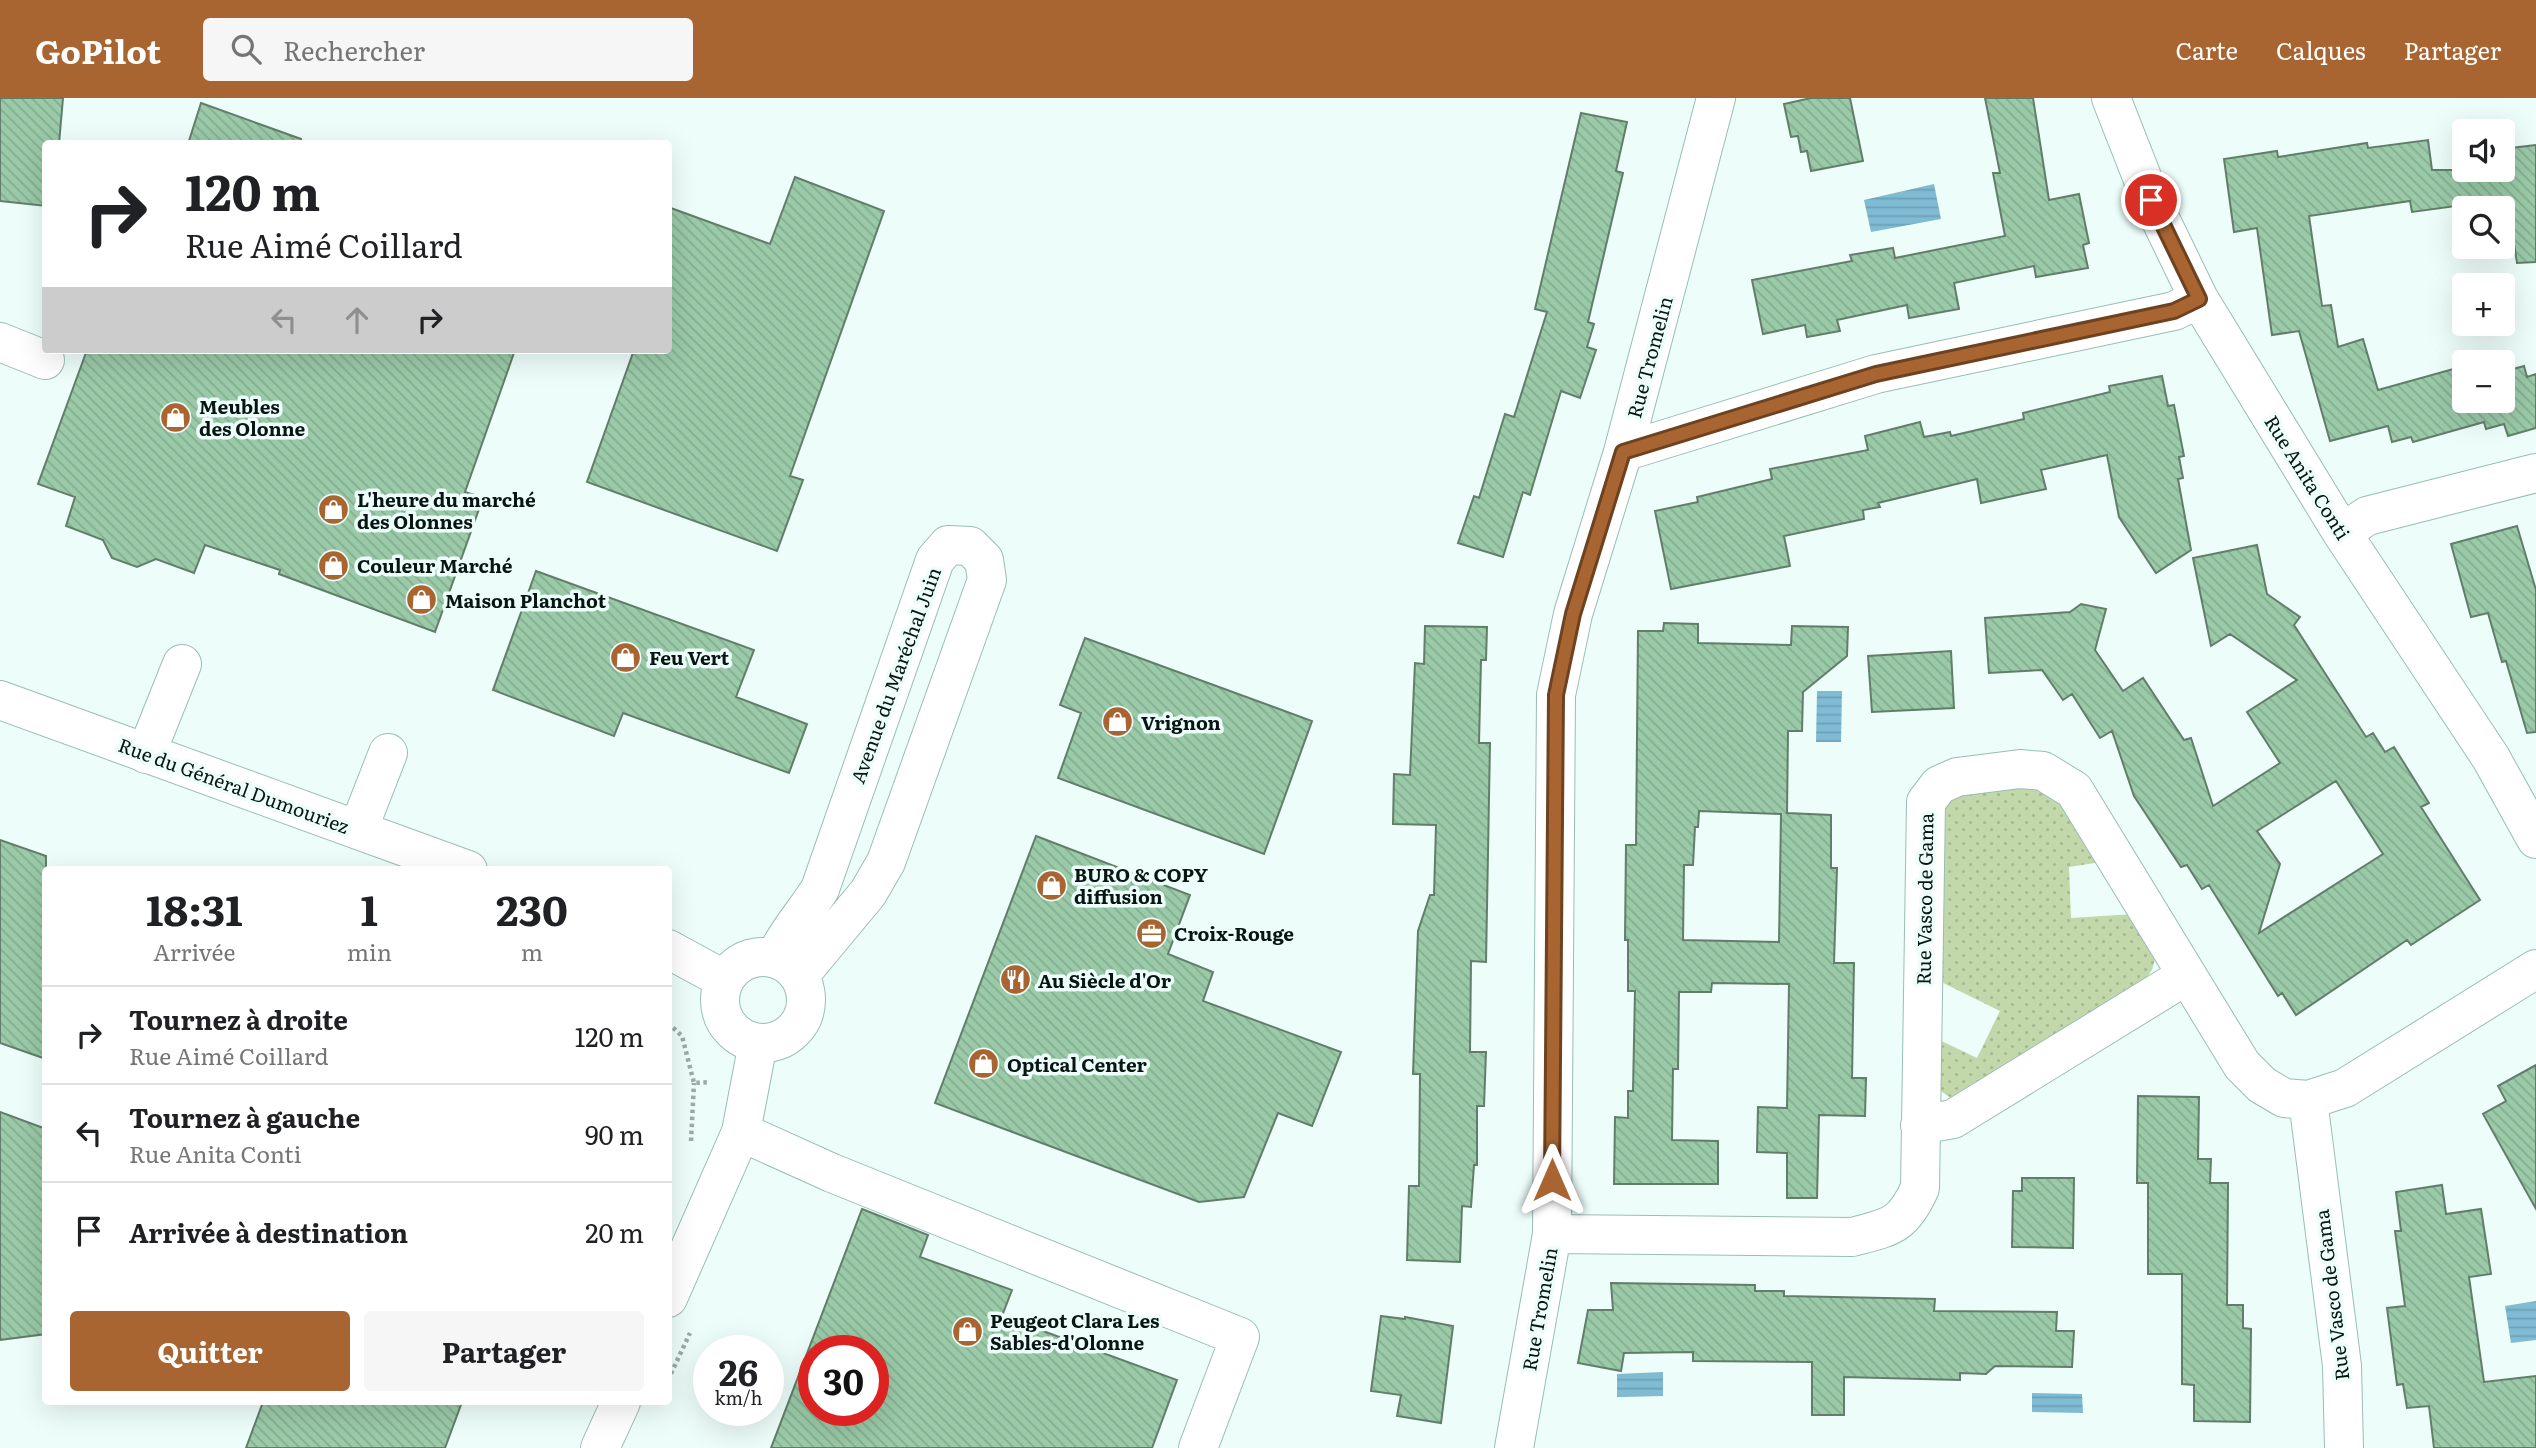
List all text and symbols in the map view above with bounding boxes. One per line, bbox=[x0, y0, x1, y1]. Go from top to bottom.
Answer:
search box bbox=[203, 18, 693, 81]
text: GoPilot bbox=[35, 25, 161, 74]
icon: search bbox=[227, 30, 265, 68]
text: Rechercher bbox=[283, 30, 425, 69]
text: Carte bbox=[2175, 32, 2238, 67]
text: Calques bbox=[2276, 32, 2366, 67]
text: Partager bbox=[2404, 32, 2501, 67]
map controls bbox=[2452, 119, 2515, 413]
button: sound bbox=[2452, 119, 2515, 182]
text: 120 m bbox=[185, 153, 320, 226]
icon: right bbox=[70, 168, 161, 259]
pin bbox=[2121, 170, 2181, 230]
icon: arrive bbox=[2132, 181, 2170, 219]
button: search bbox=[2452, 196, 2515, 259]
text: Rue Aimé Coillard bbox=[185, 220, 463, 268]
button: + bbox=[2452, 273, 2515, 336]
street label: Rue Tromelin bbox=[1619, 293, 1679, 421]
icon: left bbox=[265, 301, 303, 339]
icon: ahead bbox=[338, 301, 376, 339]
icon: right bbox=[411, 301, 449, 339]
button: − bbox=[2452, 350, 2515, 413]
place label: Meubles des Olonne bbox=[199, 392, 306, 442]
shop icon: Meubles des Olonne bbox=[159, 400, 193, 434]
street label: Rue Anita Conti bbox=[2258, 409, 2358, 545]
place label: L'heure du marché des Olonnes bbox=[357, 485, 536, 535]
shop icon: L'heure du marché des Olonnes bbox=[317, 493, 351, 527]
shop icon: Couleur Marché bbox=[317, 548, 351, 582]
place label: Couleur Marché bbox=[357, 551, 513, 579]
street label: Avenue du Maréchal Juin bbox=[843, 563, 947, 787]
shop icon: Maison Planchot bbox=[405, 583, 439, 617]
place label: Maison Planchot bbox=[445, 586, 607, 614]
shop icon: Feu Vert bbox=[609, 640, 643, 674]
place label: Feu Vert bbox=[649, 643, 730, 671]
shop icon: Vrignon bbox=[1101, 705, 1135, 739]
place label: Vrignon bbox=[1141, 708, 1221, 736]
street label: Rue du Général Dumouriez bbox=[115, 730, 353, 840]
street label: Rue Vasco de Gama bbox=[1908, 812, 1940, 985]
place label: BURO & COPY diffusion bbox=[1074, 860, 1208, 910]
shop icon: BURO & COPY diffusion bbox=[1034, 868, 1068, 902]
text: 18:31 bbox=[146, 877, 243, 939]
text: 1 bbox=[361, 877, 378, 939]
text: 230 bbox=[496, 877, 568, 939]
office icon: Croix-Rouge bbox=[1134, 916, 1168, 950]
place label: Croix-Rouge bbox=[1174, 919, 1294, 947]
text: Arrivée bbox=[153, 934, 235, 968]
text: min bbox=[347, 934, 392, 968]
text: m bbox=[521, 934, 543, 968]
restaurant icon: Au Siècle d'Or bbox=[998, 963, 1032, 997]
place label: Au Siècle d'Or bbox=[1038, 966, 1172, 994]
text: Tournez à droite bbox=[129, 999, 348, 1038]
icon: right bbox=[70, 1016, 108, 1054]
text: 120 m bbox=[575, 1016, 644, 1055]
text: Rue Aimé Coillard bbox=[129, 1038, 329, 1072]
shop icon: Optical Center bbox=[967, 1047, 1001, 1081]
place label: Optical Center bbox=[1007, 1050, 1148, 1078]
text: Tournez à gauche bbox=[129, 1097, 360, 1136]
icon: left bbox=[70, 1114, 108, 1152]
text: 90 m bbox=[585, 1114, 644, 1153]
text: Rue Anita Conti bbox=[129, 1136, 301, 1170]
position arrow bbox=[1515, 1143, 1589, 1217]
street label: Rue Vasco de Gama bbox=[2307, 1207, 2355, 1382]
icon: arrive bbox=[70, 1212, 108, 1250]
text: Arrivée à destination bbox=[129, 1212, 408, 1251]
text: 20 m bbox=[585, 1212, 644, 1251]
street label: Rue Tromelin bbox=[1514, 1245, 1564, 1373]
place label: Peugeot Clara Les Sables-d'Olonne bbox=[990, 1306, 1160, 1356]
button: Quitter bbox=[70, 1311, 350, 1391]
button: Partager bbox=[364, 1311, 644, 1391]
shop icon: Peugeot Clara Les Sables-d'Olonne bbox=[950, 1314, 984, 1348]
speed limit sign: 30 bbox=[798, 1335, 889, 1426]
text: 26 bbox=[719, 1345, 758, 1397]
text: km/h bbox=[715, 1384, 762, 1411]

